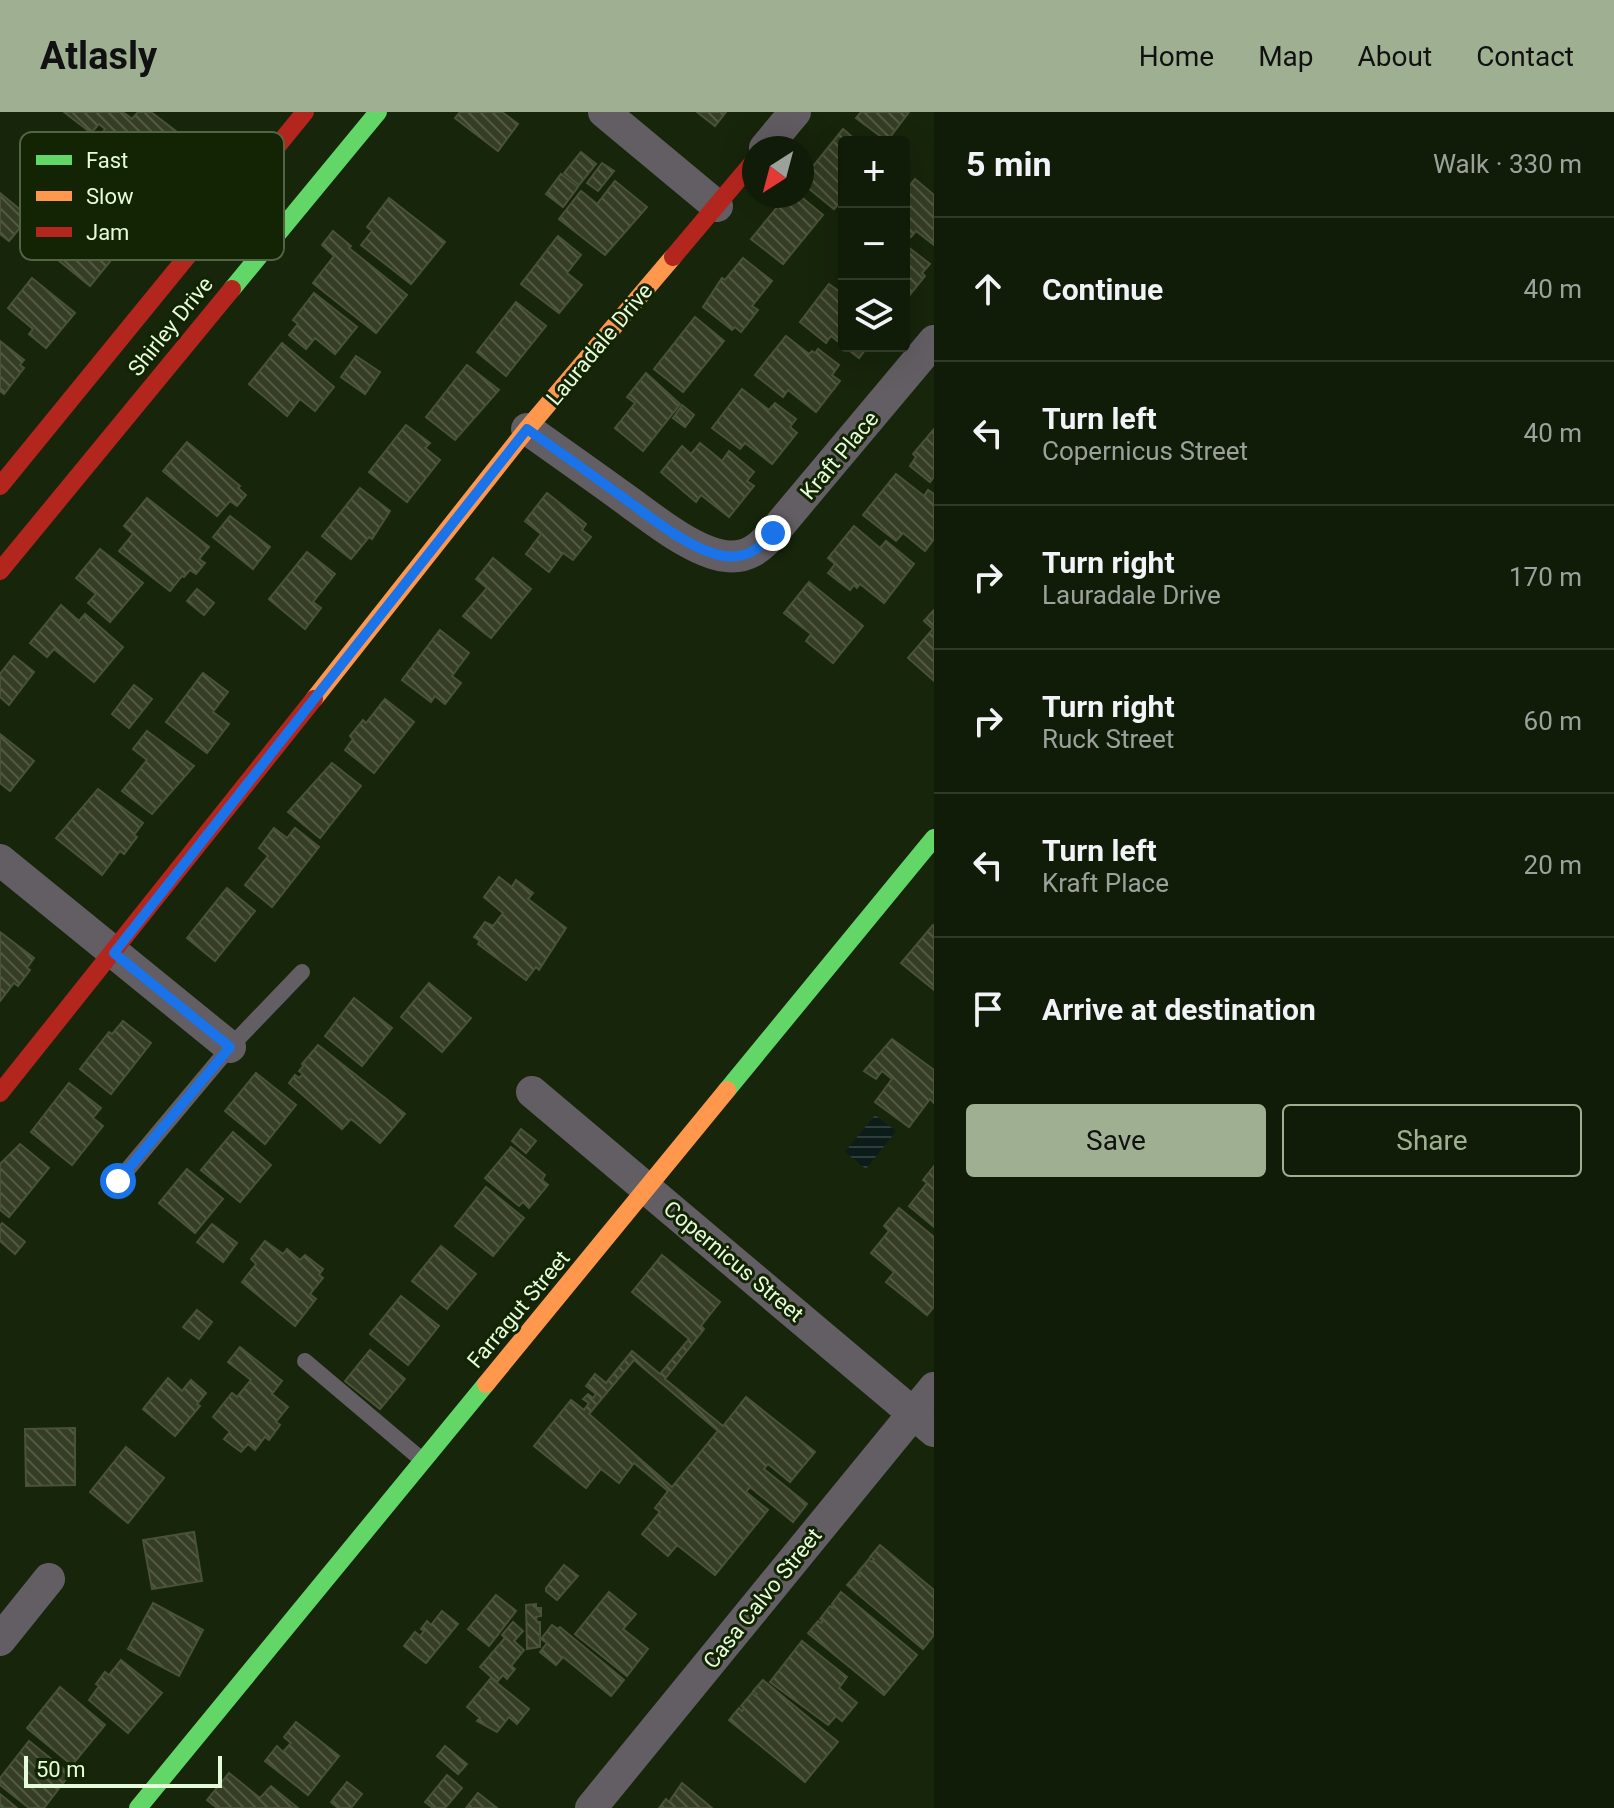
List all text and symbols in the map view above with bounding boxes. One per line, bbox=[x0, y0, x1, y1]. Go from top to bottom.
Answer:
text: Atlasly bbox=[40, 34, 157, 78]
text: Home bbox=[1139, 40, 1214, 73]
text: Map bbox=[1258, 40, 1314, 73]
text: About bbox=[1358, 40, 1432, 73]
text: Contact bbox=[1476, 40, 1574, 73]
legend bbox=[20, 132, 284, 260]
north arrow bbox=[742, 136, 814, 208]
map controls bbox=[838, 136, 910, 352]
button: + bbox=[838, 136, 910, 208]
text: 5 min bbox=[966, 144, 1051, 184]
text: Fast bbox=[86, 148, 128, 173]
text: Walk · 330 m bbox=[1433, 149, 1582, 179]
text: Slow bbox=[86, 184, 134, 209]
button: − bbox=[838, 208, 910, 280]
text: Jam bbox=[86, 220, 129, 245]
icon: ahead bbox=[966, 267, 1010, 311]
street label: Shirley Drive bbox=[123, 272, 218, 381]
text: Continue bbox=[1042, 272, 1163, 307]
text: 40 m bbox=[1524, 274, 1582, 304]
street label: Lauradale Drive bbox=[541, 278, 658, 410]
button: layers bbox=[838, 280, 910, 352]
text: Turn left bbox=[1042, 401, 1157, 436]
street label: Kraft Place bbox=[795, 406, 884, 505]
icon: left bbox=[966, 411, 1010, 455]
text: 40 m bbox=[1524, 418, 1582, 448]
text: Copernicus Street bbox=[1042, 436, 1248, 466]
route end bbox=[755, 515, 791, 551]
text: Turn right bbox=[1042, 545, 1175, 580]
icon: right bbox=[966, 555, 1010, 599]
text: 170 m bbox=[1509, 562, 1582, 592]
text: Lauradale Drive bbox=[1042, 580, 1221, 610]
text: Turn right bbox=[1042, 689, 1175, 724]
icon: right bbox=[966, 699, 1010, 743]
text: 60 m bbox=[1524, 706, 1582, 736]
text: Ruck Street bbox=[1042, 724, 1174, 754]
text: Turn left bbox=[1042, 833, 1157, 868]
icon: left bbox=[966, 843, 1010, 887]
text: 20 m bbox=[1524, 850, 1582, 880]
text: Kraft Place bbox=[1042, 868, 1169, 898]
icon: arrive bbox=[966, 987, 1010, 1031]
text: Arrive at destination bbox=[1042, 992, 1316, 1027]
button: Save bbox=[966, 1104, 1266, 1177]
button: Share bbox=[1282, 1104, 1582, 1177]
route start bbox=[100, 1163, 136, 1199]
street label: Copernicus Street bbox=[659, 1196, 808, 1327]
street label: Farragut Street bbox=[462, 1246, 575, 1373]
street label: Casa Calvo Street bbox=[698, 1523, 827, 1674]
scale bar bbox=[24, 1752, 222, 1788]
text: 50 m bbox=[36, 1757, 85, 1782]

